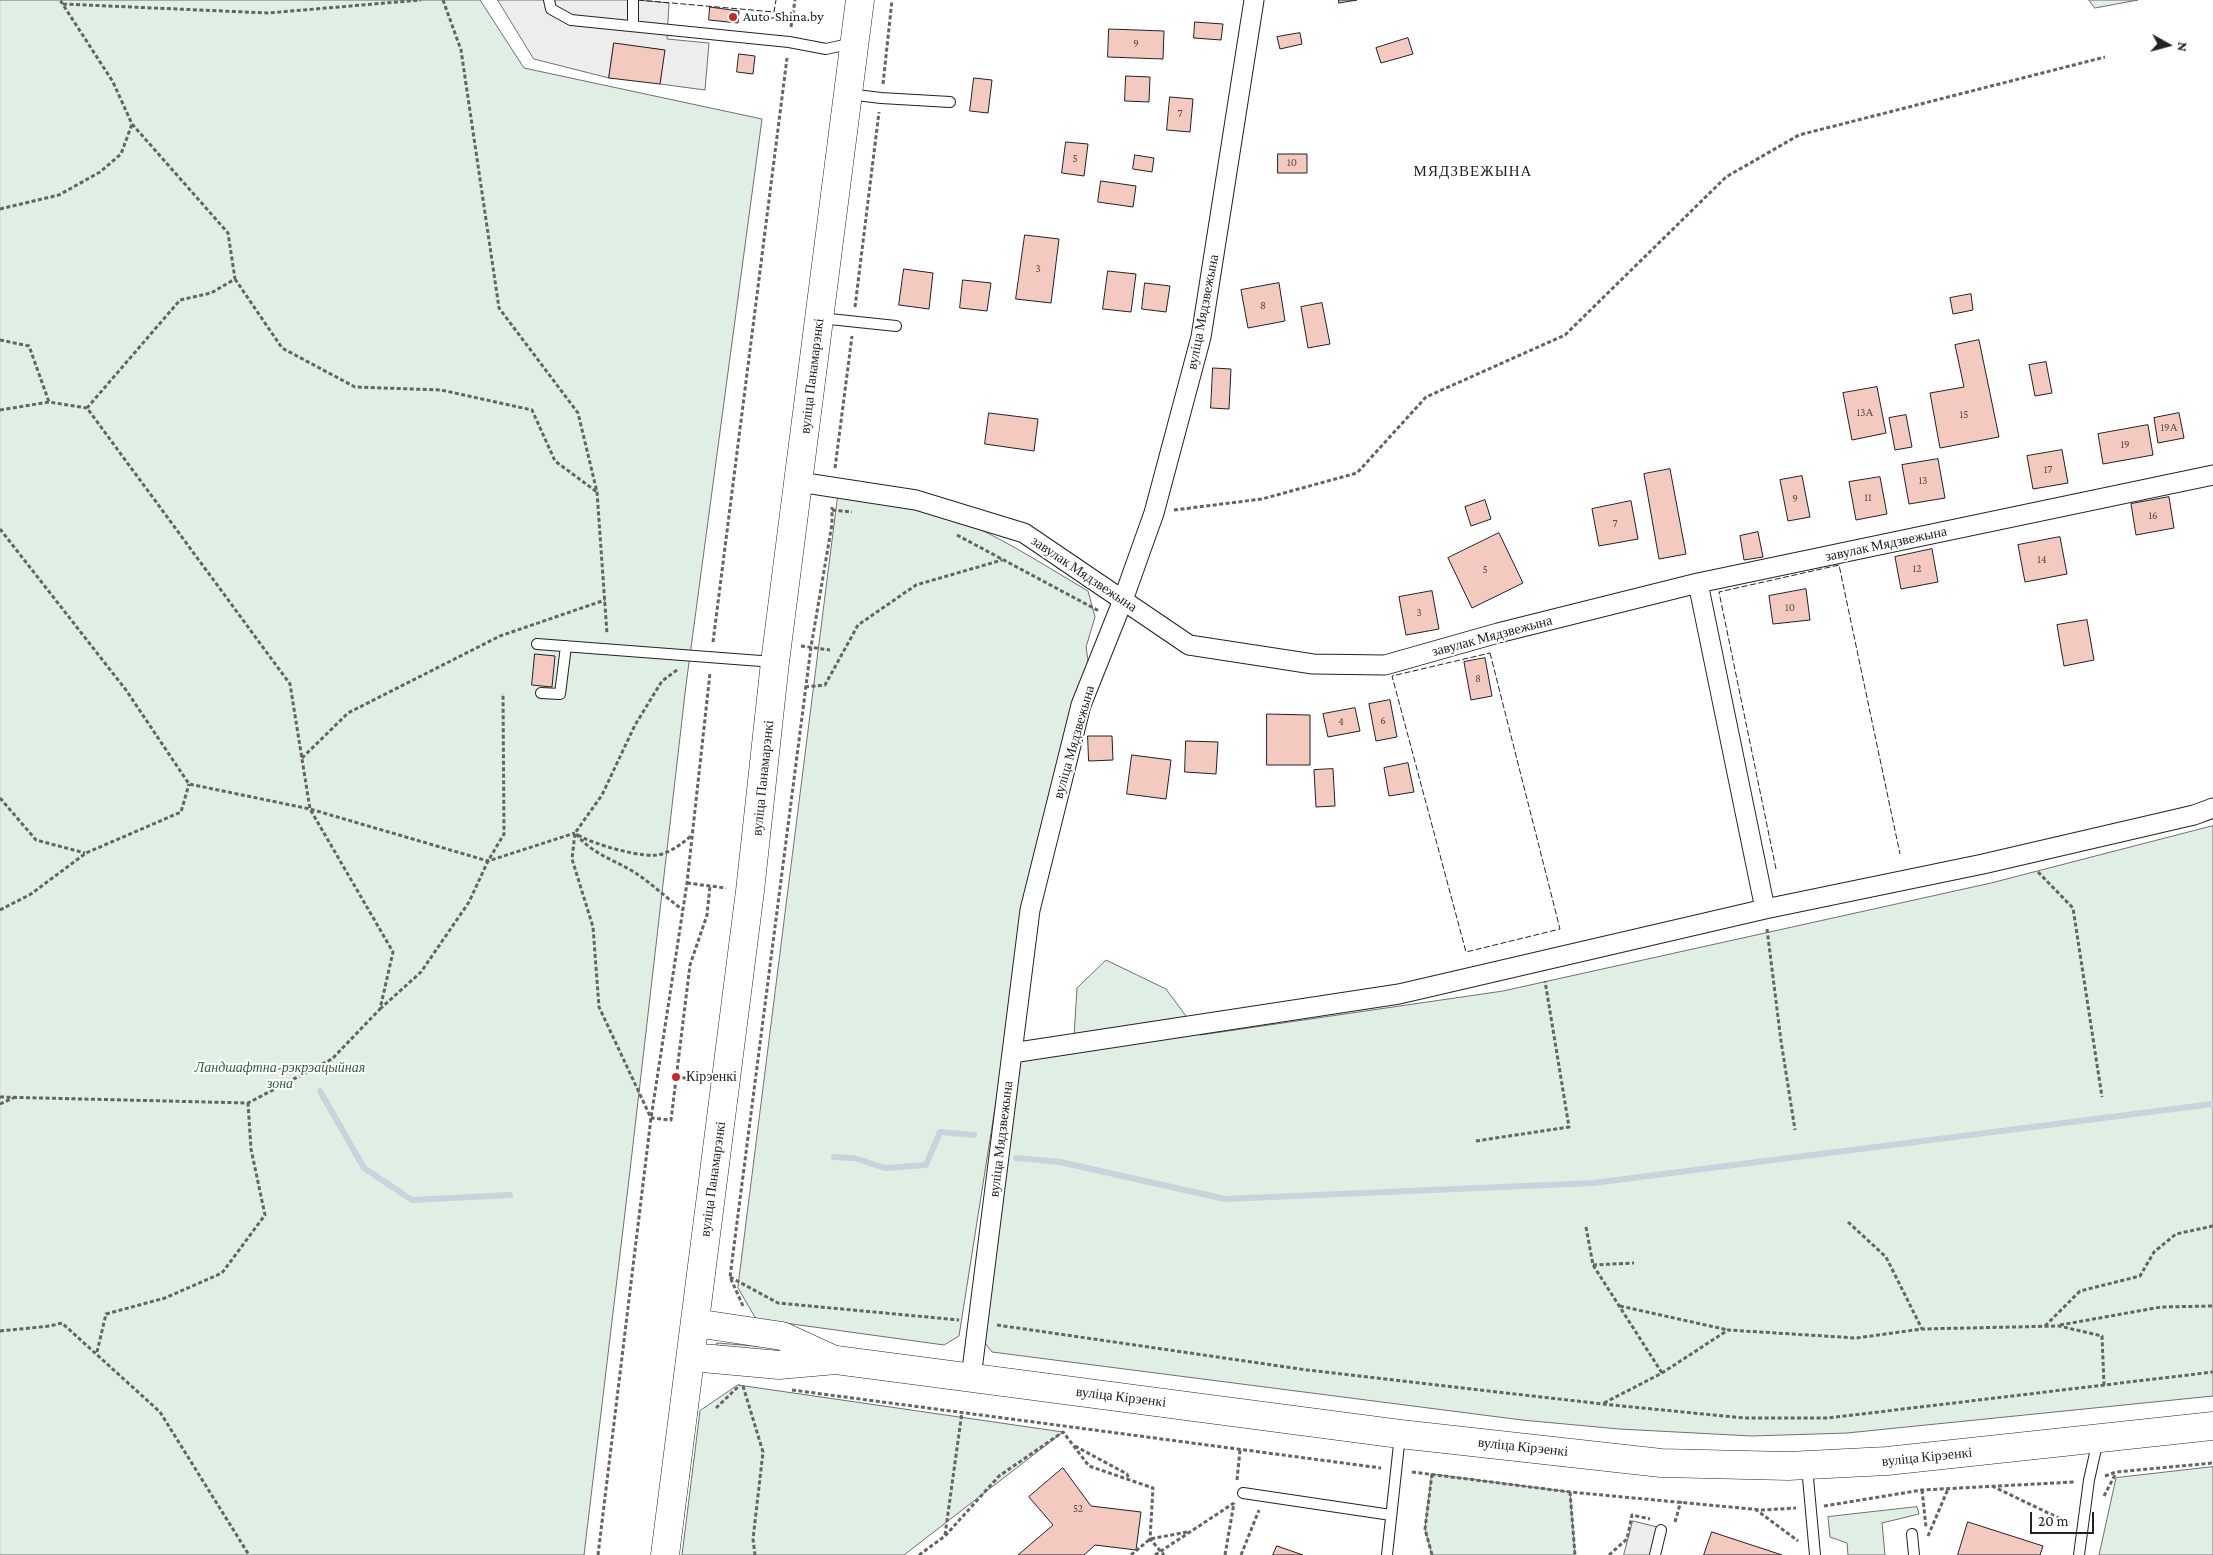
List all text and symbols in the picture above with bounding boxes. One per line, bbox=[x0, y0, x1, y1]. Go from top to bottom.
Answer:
place label: Auto-Shina.by bbox=[743, 9, 824, 25]
marker: Auto-Shina.by bbox=[727, 11, 739, 23]
north arrow bbox=[2143, 20, 2193, 70]
house number: 9 bbox=[1133, 37, 1139, 51]
text: N bbox=[2174, 41, 2191, 53]
house number: 7 bbox=[1177, 107, 1183, 121]
house number: 5 bbox=[1072, 152, 1078, 166]
house number: 10 bbox=[1287, 156, 1297, 170]
district label: МЯДЗВЕЖЫНА bbox=[1412, 162, 1534, 180]
street label: вуліца Мядзвежына bbox=[1184, 253, 1222, 371]
house number: 3 bbox=[1035, 262, 1041, 276]
house number: 8 bbox=[1260, 299, 1266, 313]
street label: вуліца Панамарэнкі bbox=[797, 317, 827, 435]
house number: 13А bbox=[1857, 406, 1873, 420]
house number: 15 bbox=[1960, 408, 1968, 422]
house number: 19А bbox=[2160, 421, 2178, 435]
house number: 19 bbox=[2120, 438, 2130, 452]
house number: 17 bbox=[2044, 463, 2052, 477]
house number: 13 bbox=[1919, 474, 1927, 488]
house number: 11 bbox=[1864, 491, 1872, 505]
house number: 9 bbox=[1792, 492, 1798, 506]
house number: 16 bbox=[2148, 509, 2158, 523]
house number: 7 bbox=[1612, 517, 1618, 531]
street label: завулак Мядзвежына bbox=[1824, 523, 1948, 565]
street label: завулак Мядзвежына bbox=[1028, 532, 1140, 616]
house number: 14 bbox=[2037, 553, 2047, 567]
house number: 12 bbox=[1913, 562, 1921, 576]
house number: 5 bbox=[1482, 563, 1488, 577]
house number: 10 bbox=[1785, 601, 1795, 615]
house number: 3 bbox=[1416, 606, 1422, 620]
street label: завулак Мядзвежына bbox=[1430, 612, 1554, 660]
house number: 8 bbox=[1475, 672, 1481, 686]
street label: вуліца Мядзвежына bbox=[1050, 683, 1098, 801]
house number: 6 bbox=[1380, 714, 1386, 728]
house number: 4 bbox=[1338, 715, 1344, 729]
street label: вуліца Панамарэнкі bbox=[749, 719, 777, 837]
park label: Ландшафтна-рэкрэацыйная зона bbox=[195, 1060, 365, 1092]
place label: Кірэенкі bbox=[686, 1069, 737, 1085]
marker: Кірэенкі bbox=[670, 1071, 682, 1083]
street label: вуліца Мядзвежына bbox=[986, 1080, 1016, 1198]
street label: вуліца Панамарэнкі bbox=[697, 1120, 729, 1238]
street label: вуліца Кірэенкі bbox=[1075, 1383, 1167, 1411]
street label: вуліца Кірэенкі bbox=[1477, 1434, 1569, 1460]
street label: вуліца Кірэенкі bbox=[1881, 1444, 1973, 1470]
house number: 52 bbox=[1073, 1502, 1083, 1516]
scale bar bbox=[2033, 1502, 2097, 1534]
text: 20 m bbox=[2038, 1513, 2069, 1529]

